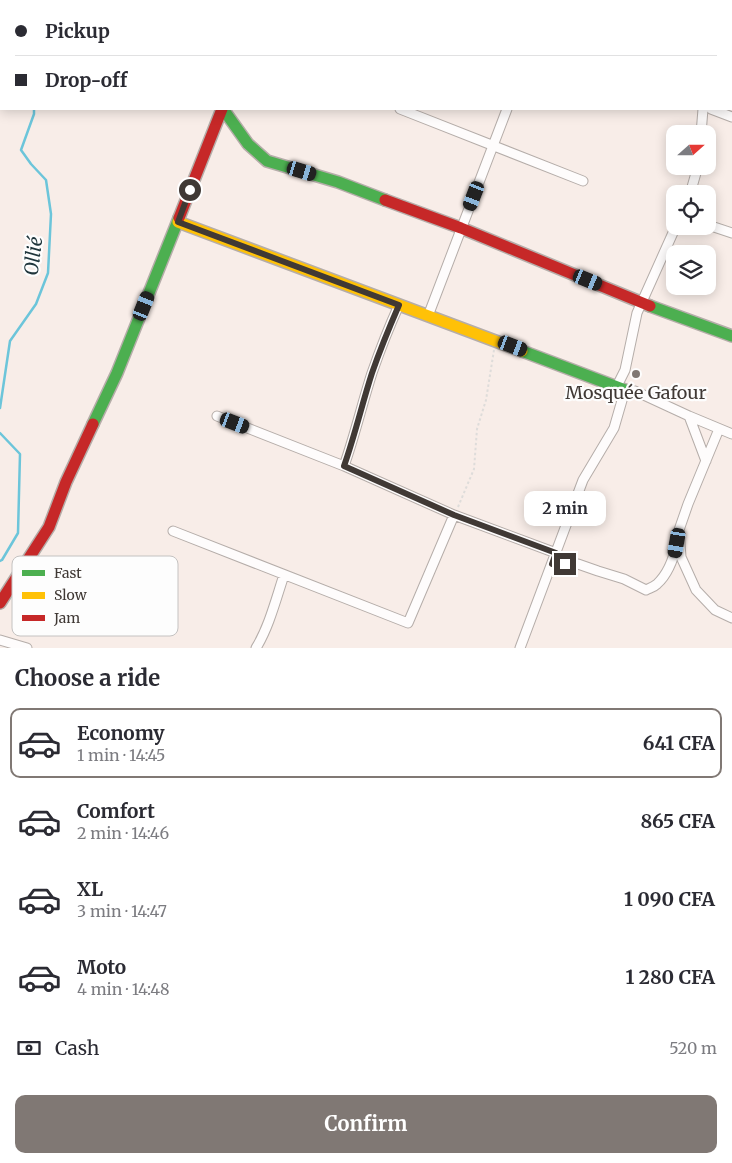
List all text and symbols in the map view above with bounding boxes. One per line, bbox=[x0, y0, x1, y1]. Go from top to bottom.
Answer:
text: Pickup bbox=[45, 19, 110, 43]
text: Drop-off bbox=[45, 68, 127, 92]
north arrow bbox=[666, 125, 716, 175]
map controls bbox=[666, 125, 716, 295]
car bbox=[285, 159, 318, 183]
route start bbox=[179, 179, 201, 201]
car bbox=[461, 179, 486, 213]
button: locate bbox=[666, 185, 716, 235]
water label: Ollié bbox=[19, 235, 47, 277]
button: layers bbox=[666, 245, 716, 295]
car bbox=[571, 267, 604, 293]
car bbox=[131, 289, 156, 323]
car bbox=[496, 334, 529, 358]
marker: Mosquée Gafour bbox=[630, 368, 642, 380]
place label: Mosquée Gafour bbox=[565, 381, 707, 404]
car bbox=[218, 411, 251, 435]
callout: 2 min bbox=[524, 492, 606, 526]
text: 2 min bbox=[542, 498, 588, 518]
car bbox=[667, 527, 686, 559]
route end bbox=[554, 553, 576, 575]
legend bbox=[12, 556, 178, 636]
text: Fast bbox=[54, 564, 82, 582]
text: Slow bbox=[54, 586, 87, 604]
text: Jam bbox=[53, 609, 80, 627]
text: Choose a ride bbox=[15, 664, 160, 692]
icon: car bbox=[17, 721, 62, 766]
text: Economy bbox=[77, 721, 165, 745]
text: 641 CFA bbox=[643, 731, 715, 755]
text: 1 min · 14:45 bbox=[77, 745, 165, 765]
icon: car bbox=[17, 799, 62, 844]
text: Comfort bbox=[77, 799, 155, 823]
text: 865 CFA bbox=[640, 809, 715, 833]
text: 2 min · 14:46 bbox=[77, 823, 169, 843]
icon: car bbox=[17, 877, 62, 922]
text: XL bbox=[77, 877, 103, 901]
text: 1 090 CFA bbox=[624, 887, 715, 911]
text: 3 min · 14:47 bbox=[77, 901, 167, 921]
icon: car bbox=[17, 955, 62, 1000]
text: Moto bbox=[77, 955, 126, 979]
text: 1 280 CFA bbox=[626, 965, 715, 989]
text: 4 min · 14:48 bbox=[77, 979, 170, 999]
icon: cash bbox=[15, 1034, 43, 1062]
text: Cash bbox=[55, 1036, 99, 1060]
text: 520 m bbox=[669, 1038, 717, 1058]
button: Confirm bbox=[15, 1095, 717, 1153]

